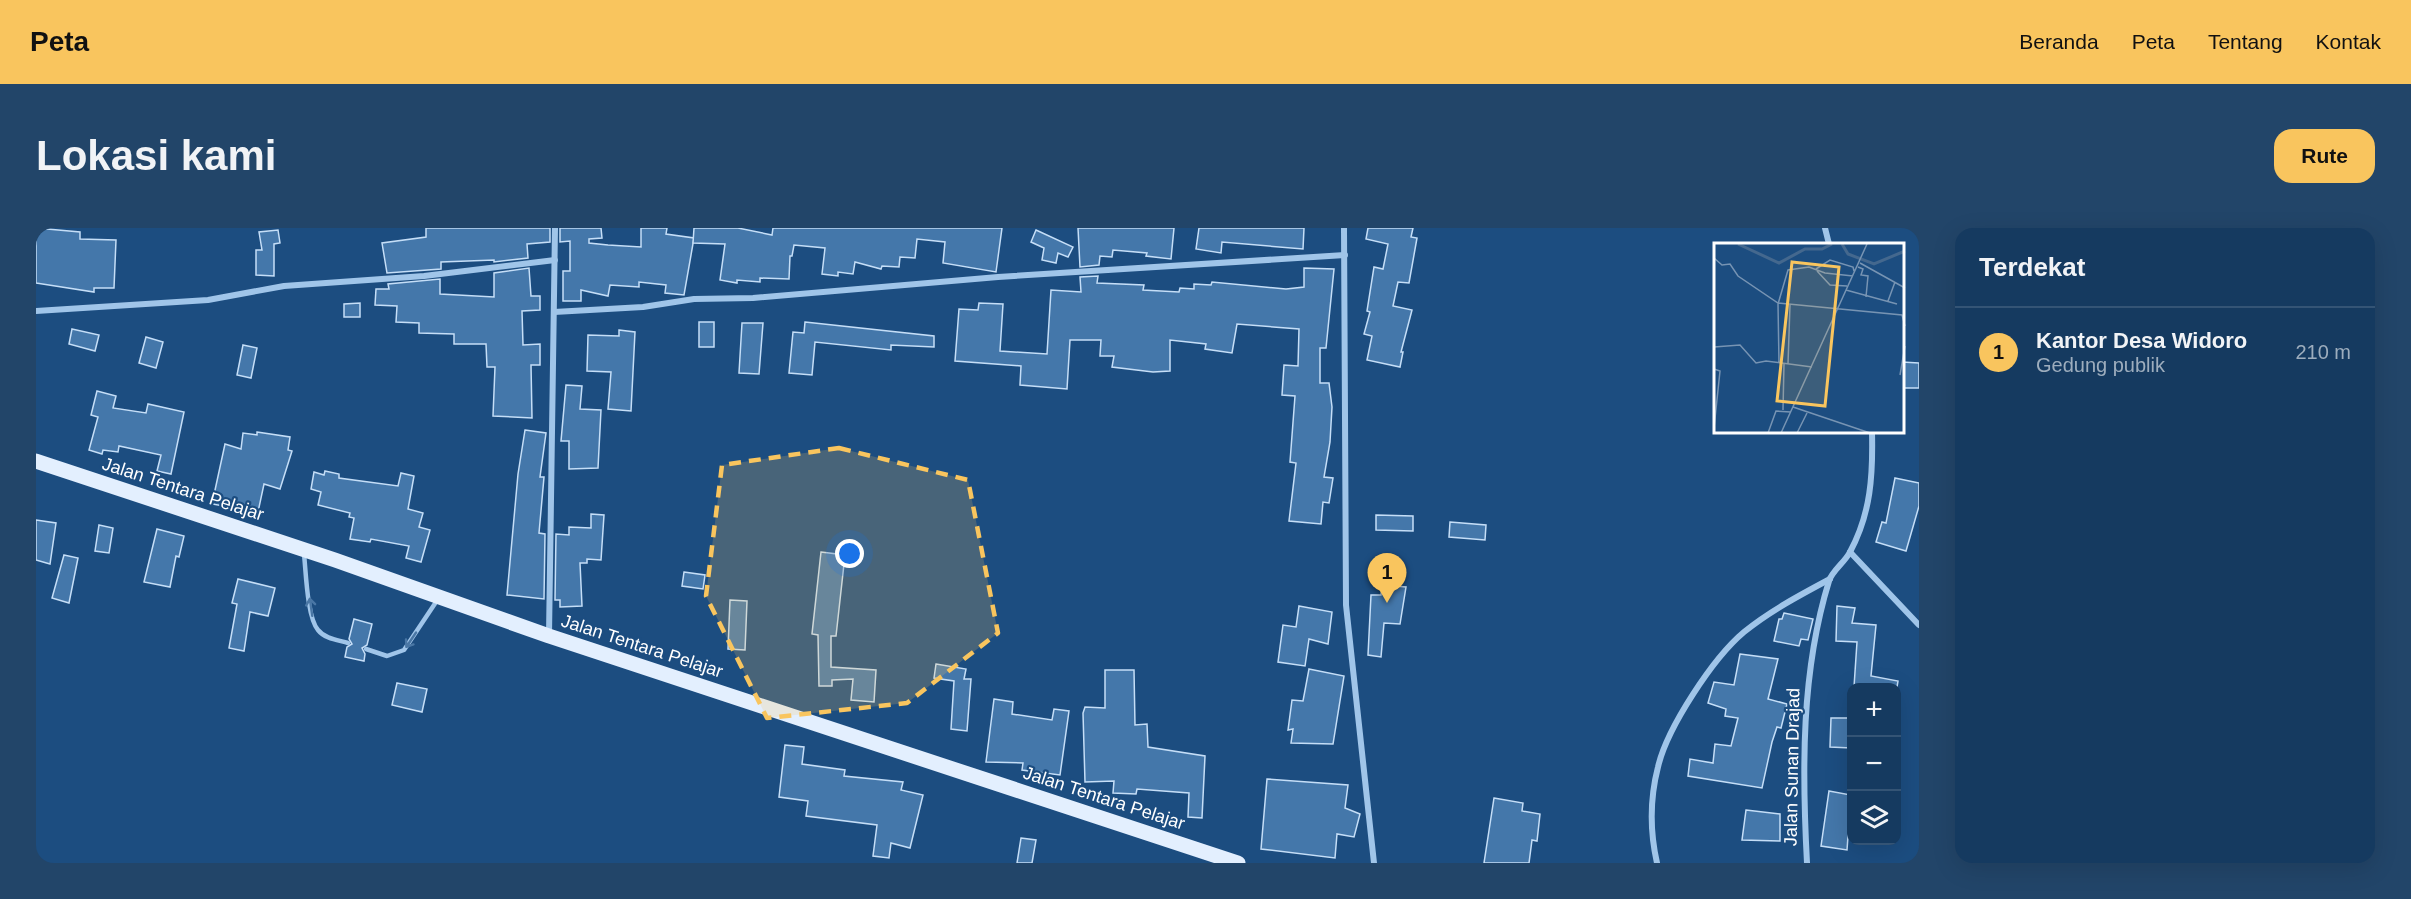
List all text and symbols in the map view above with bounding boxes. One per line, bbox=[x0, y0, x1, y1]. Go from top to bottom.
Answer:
text: Peta bbox=[30, 26, 89, 57]
text: Beranda bbox=[2019, 30, 2099, 53]
text: Peta bbox=[2132, 30, 2175, 53]
text: Tentang bbox=[2208, 30, 2283, 53]
text: Kontak bbox=[2316, 30, 2381, 53]
button: Rute bbox=[2274, 129, 2375, 183]
text: Lokasi kami bbox=[36, 132, 276, 179]
inset map bbox=[1714, 243, 1904, 434]
text: Terdekat bbox=[1979, 252, 2085, 282]
text: Kantor Desa Widoro bbox=[2036, 328, 2247, 353]
text: 1 bbox=[1993, 341, 2004, 363]
text: 210 m bbox=[2295, 341, 2351, 363]
text: Gedung publik bbox=[2036, 354, 2165, 376]
street label: Jalan Tentara Pelajar bbox=[100, 453, 266, 525]
your location bbox=[835, 539, 864, 568]
pin: 1 bbox=[1368, 554, 1406, 603]
one-way arrow bbox=[306, 597, 317, 617]
street label: Jalan Tentara Pelajar bbox=[559, 610, 725, 682]
one-way arrow bbox=[405, 631, 417, 648]
map controls bbox=[1847, 683, 1901, 845]
button: + bbox=[1847, 683, 1901, 737]
street label: Jalan Sunan Drajad bbox=[1781, 688, 1803, 846]
button: − bbox=[1847, 737, 1901, 791]
street label: Jalan Tentara Pelajar bbox=[1021, 762, 1187, 834]
button: layers bbox=[1847, 791, 1901, 845]

